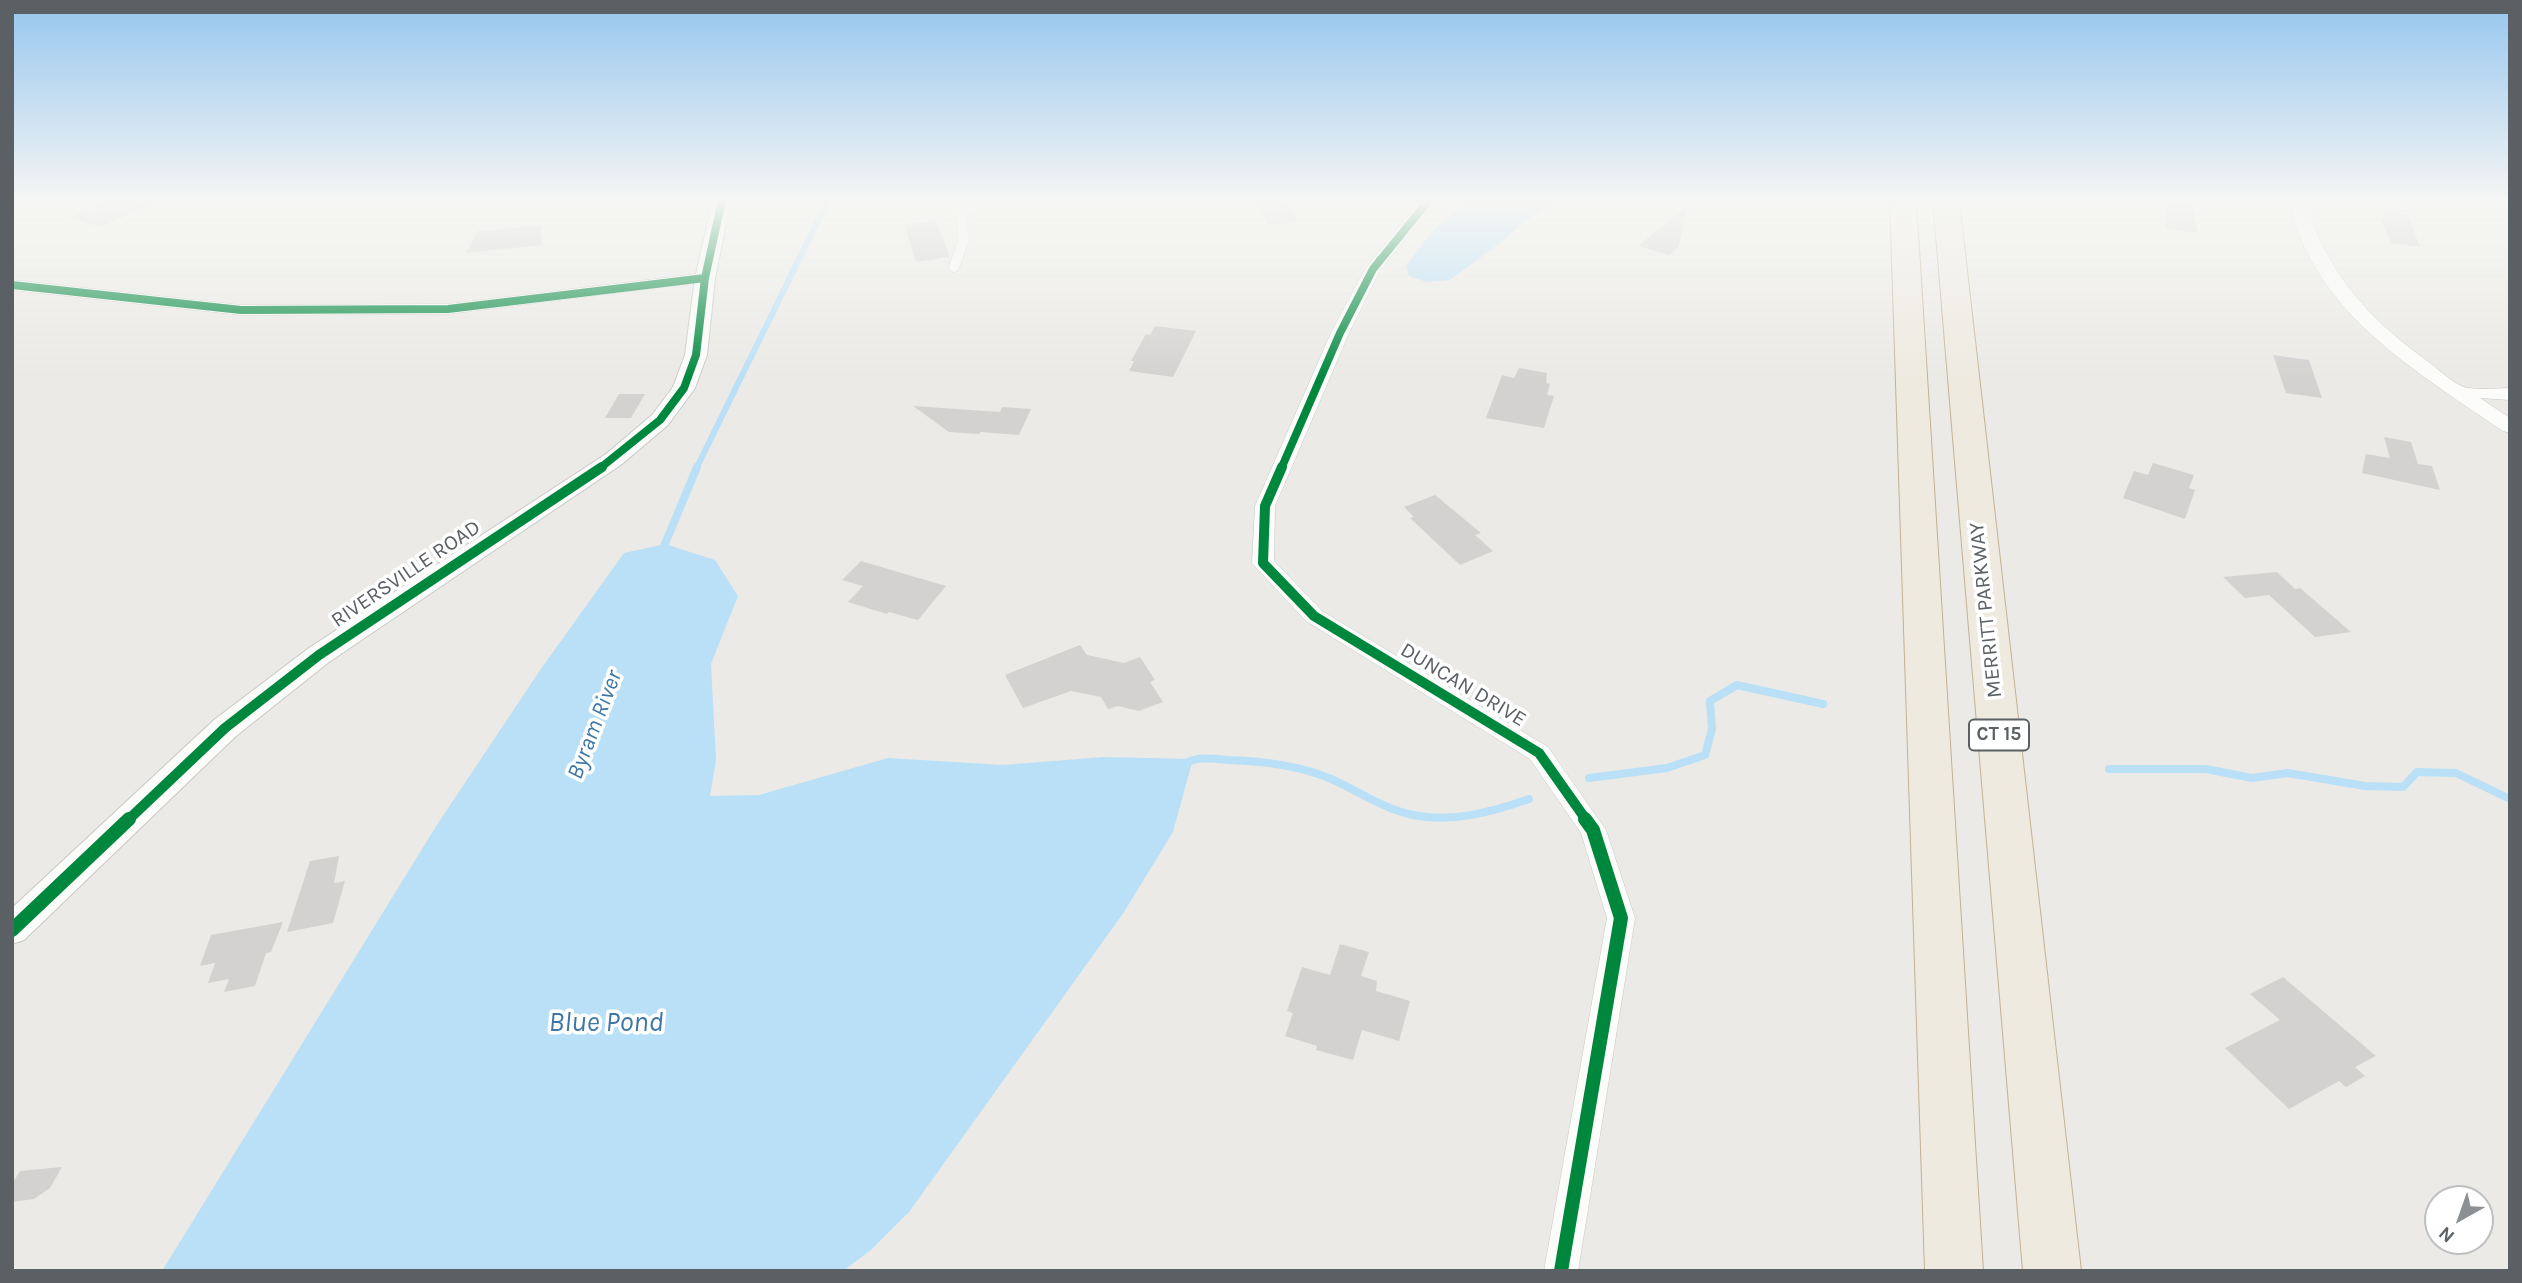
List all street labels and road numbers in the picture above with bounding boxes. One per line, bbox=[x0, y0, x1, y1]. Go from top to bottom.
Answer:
street label: RIVERSVILLE ROAD bbox=[327, 515, 485, 633]
street label: MERRITT PARKWAY bbox=[1964, 521, 2008, 699]
street label: DUNCAN DRIVE bbox=[1395, 638, 1531, 732]
road number: CT 15 bbox=[1969, 720, 2029, 750]

